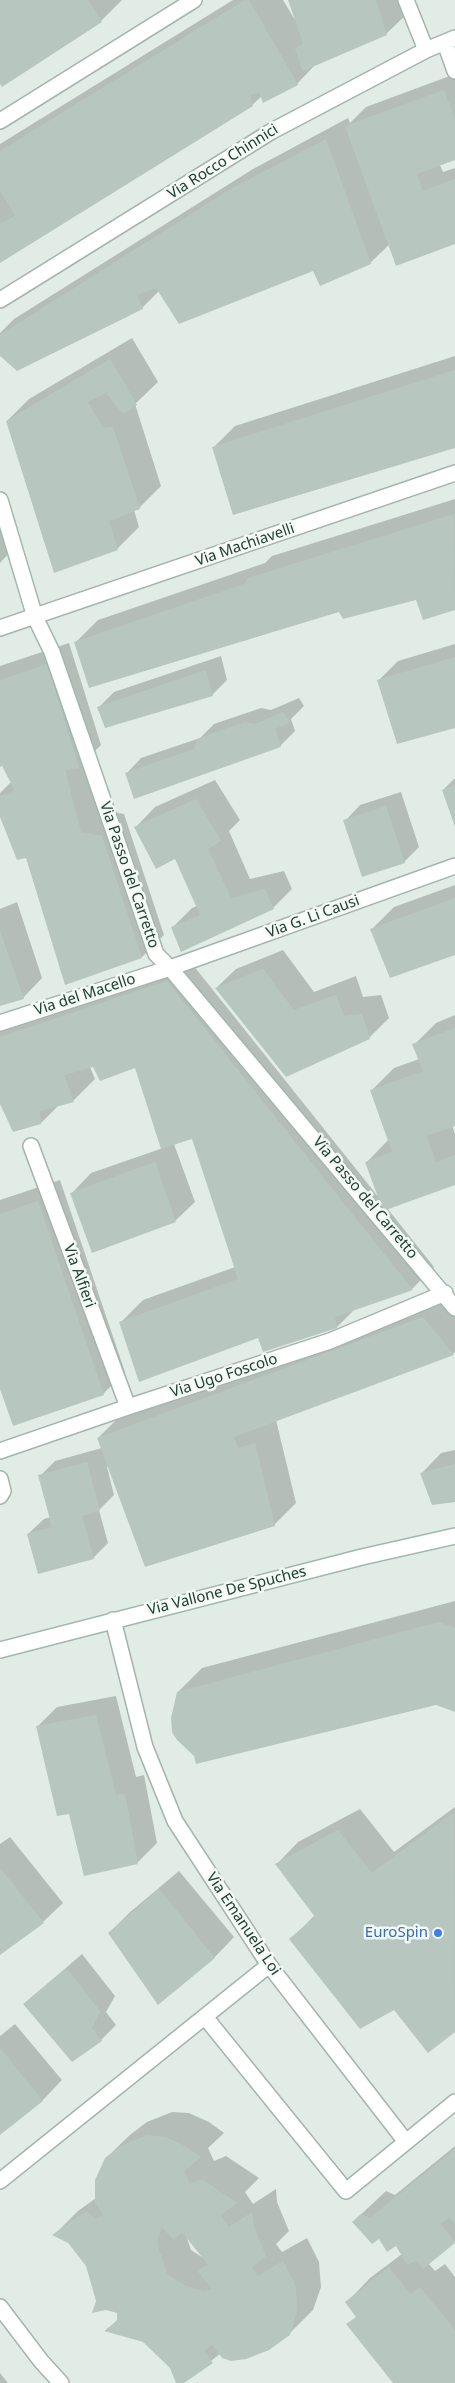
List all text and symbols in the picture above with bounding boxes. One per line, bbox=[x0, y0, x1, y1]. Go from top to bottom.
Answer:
street label: Via Rocco Chinnici bbox=[164, 121, 282, 203]
street label: Via Machiavelli bbox=[193, 520, 297, 570]
street label: Via Passo del Carretto bbox=[95, 799, 163, 951]
street label: Via G. Li Causi bbox=[264, 892, 362, 942]
street label: Via del Macello bbox=[32, 970, 138, 1020]
street label: Via Passo del Carretto bbox=[309, 1133, 421, 1263]
street label: Via Alfieri bbox=[59, 1242, 99, 1310]
street label: Via Ugo Foscolo bbox=[168, 1350, 280, 1402]
street label: Via Vallone De Spuches bbox=[146, 1563, 308, 1619]
street label: Via Emanuela Loi bbox=[202, 1869, 284, 1979]
place label: EuroSpin bbox=[365, 1924, 428, 1942]
marker: EuroSpin bbox=[432, 1927, 444, 1939]

